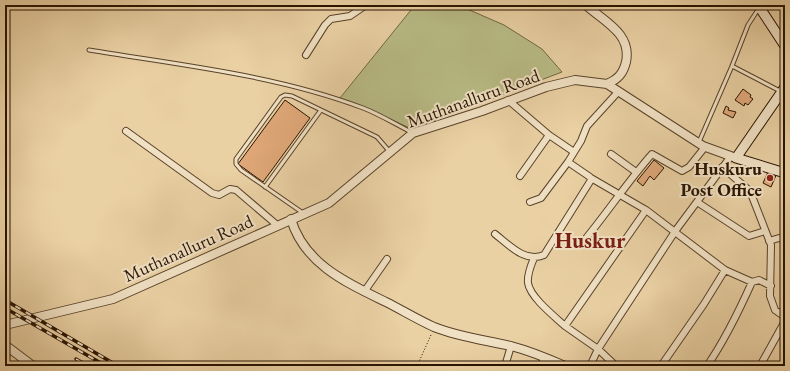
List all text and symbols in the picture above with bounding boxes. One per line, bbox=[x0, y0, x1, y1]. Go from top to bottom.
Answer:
street label: Muthanalluru Road bbox=[404, 63, 543, 133]
place label: Huskuru Post Office bbox=[680, 157, 762, 201]
marker: Huskuru Post Office bbox=[765, 173, 775, 183]
street label: Muthanalluru Road bbox=[120, 209, 257, 287]
district label: Huskur bbox=[555, 226, 626, 255]

